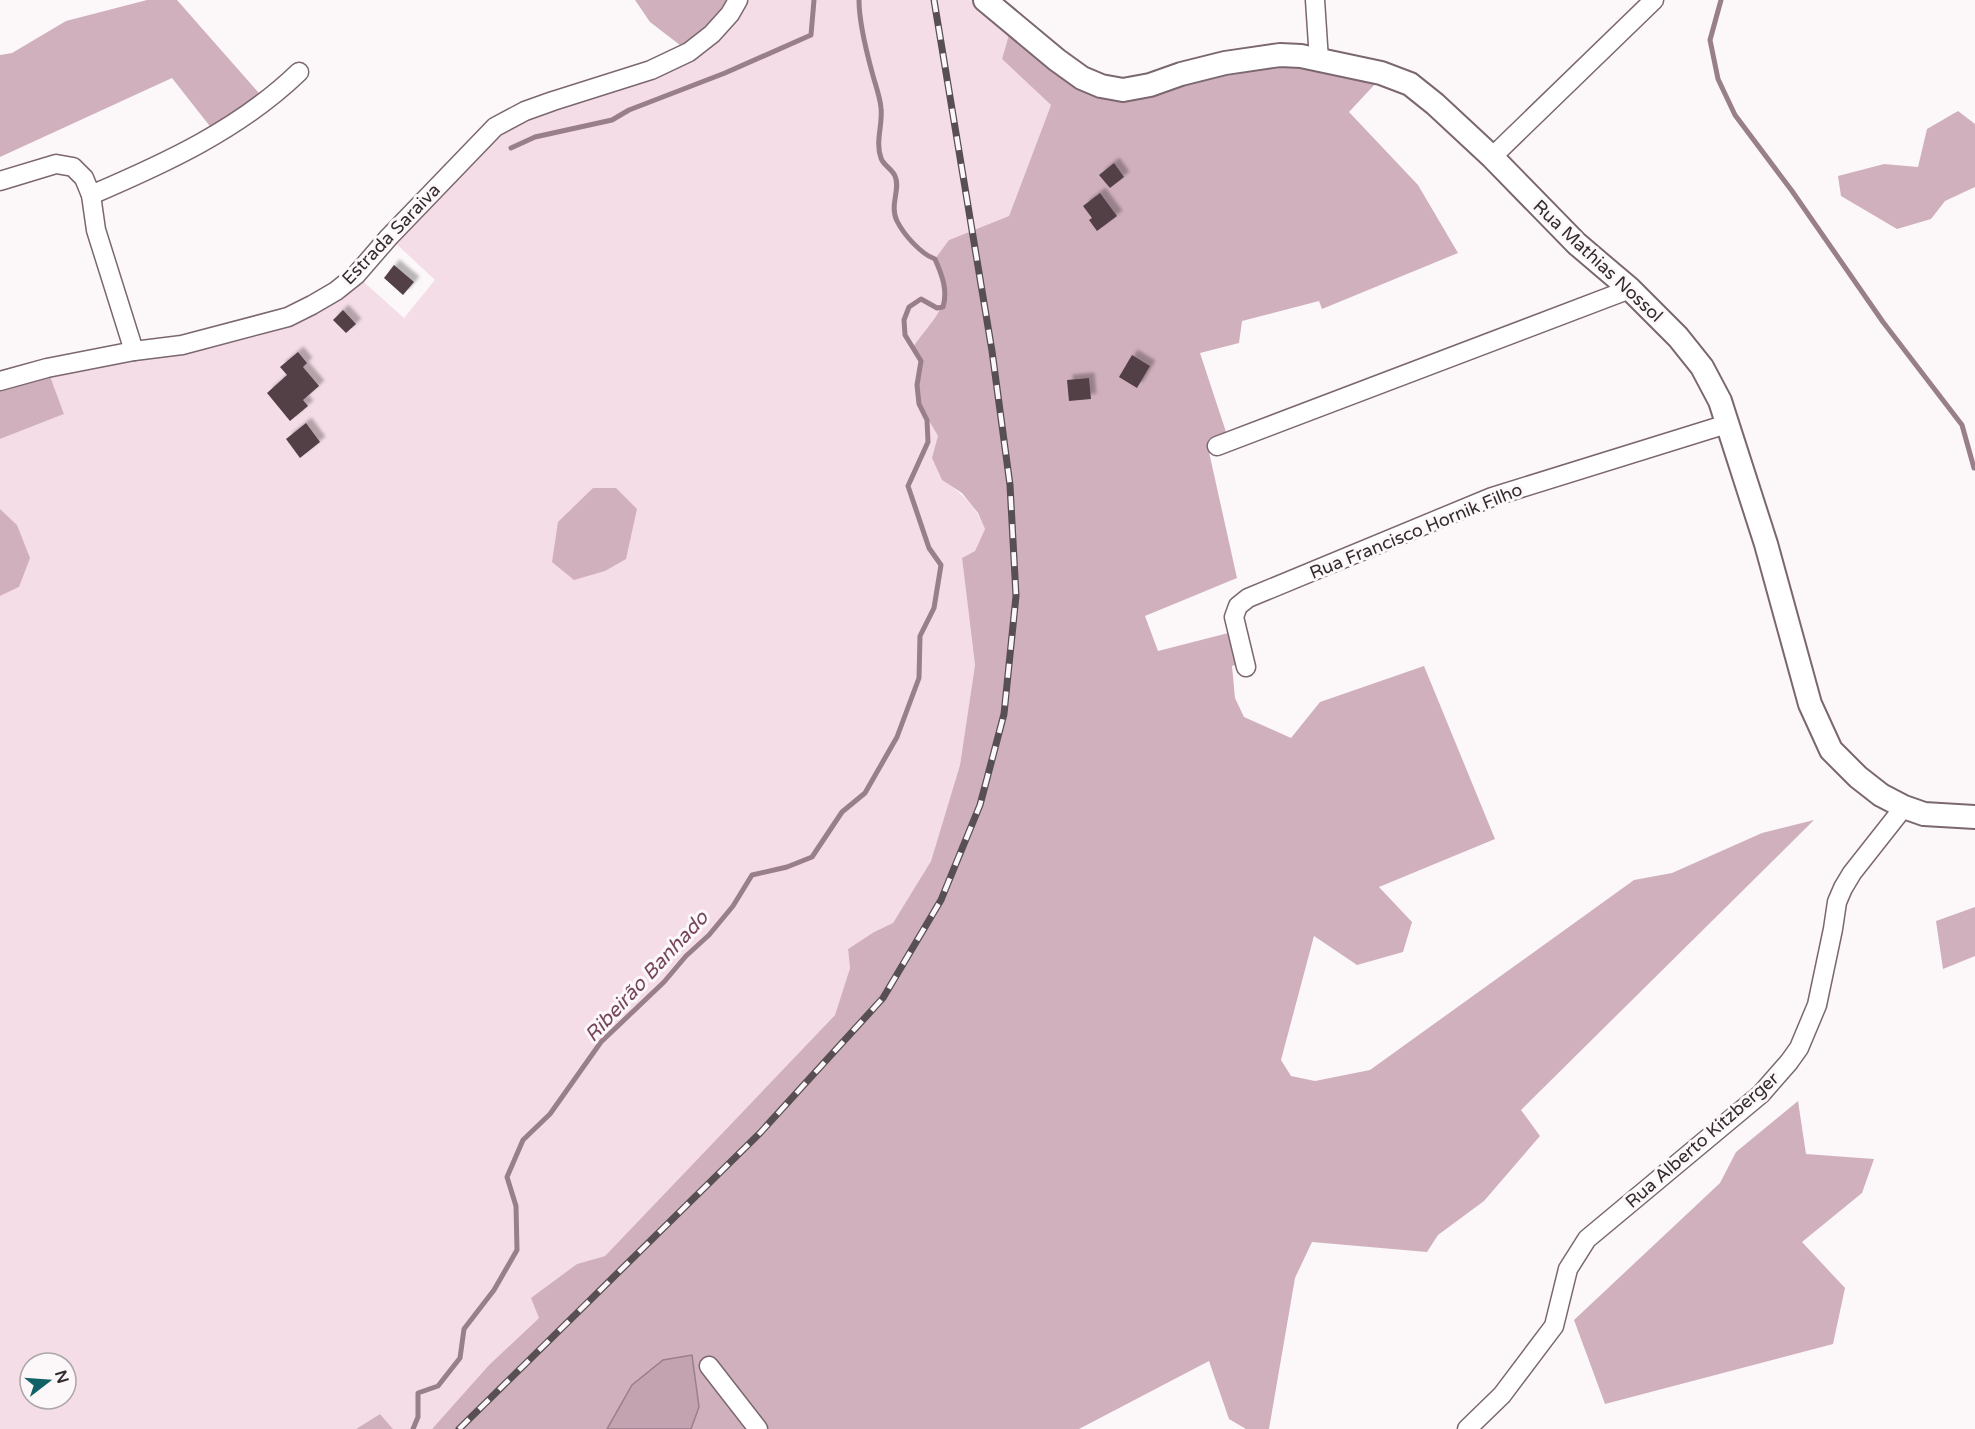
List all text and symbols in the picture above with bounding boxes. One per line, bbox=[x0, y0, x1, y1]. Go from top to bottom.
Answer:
street label: Estrada Saraiva bbox=[337, 179, 445, 289]
street label: Rua Mathias Nossol bbox=[1529, 195, 1667, 327]
street label: Rua Francisco Hornik Filho bbox=[1306, 478, 1526, 584]
water label: Ribeirão Banhado bbox=[580, 906, 714, 1047]
street label: Rua Alberto Kitzberger bbox=[1621, 1067, 1783, 1213]
north arrow bbox=[18, 1351, 78, 1411]
text: N bbox=[50, 1368, 73, 1386]

